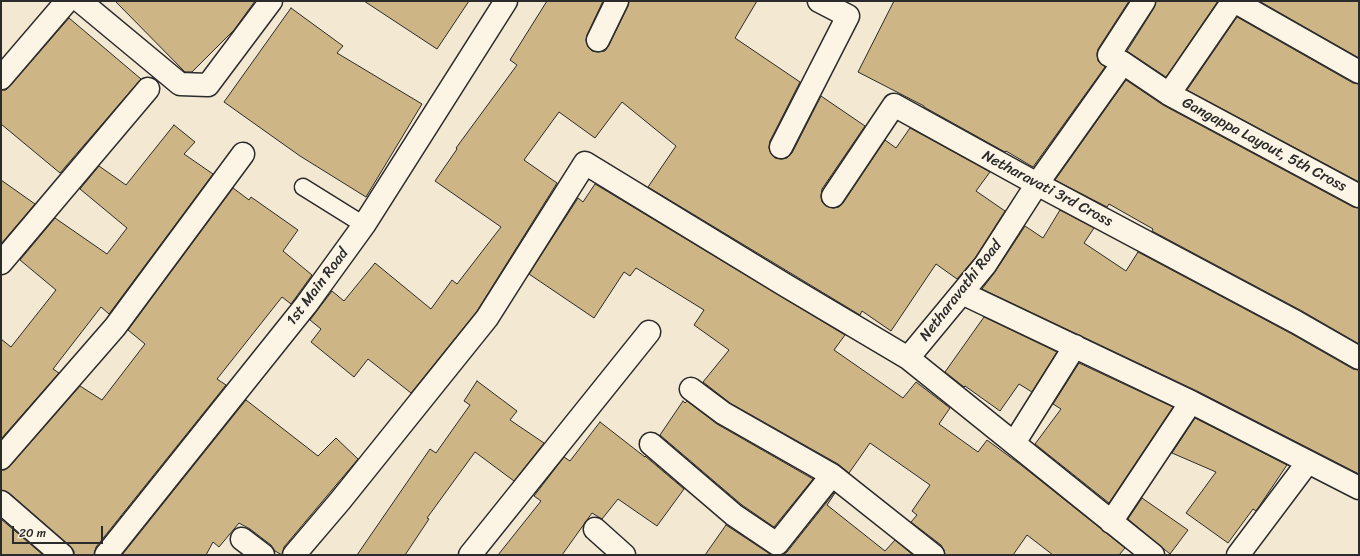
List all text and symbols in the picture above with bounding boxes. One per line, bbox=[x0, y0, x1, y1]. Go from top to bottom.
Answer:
street label: Gangappa Layout, 5th Cross bbox=[1179, 94, 1349, 196]
street label: Netharavati 3rd Cross bbox=[979, 147, 1115, 231]
street label: Netharavathi Road bbox=[916, 237, 1006, 345]
street label: 1st Main Road bbox=[283, 245, 353, 329]
scale bar bbox=[14, 518, 105, 544]
text: 20 m bbox=[19, 522, 46, 544]

